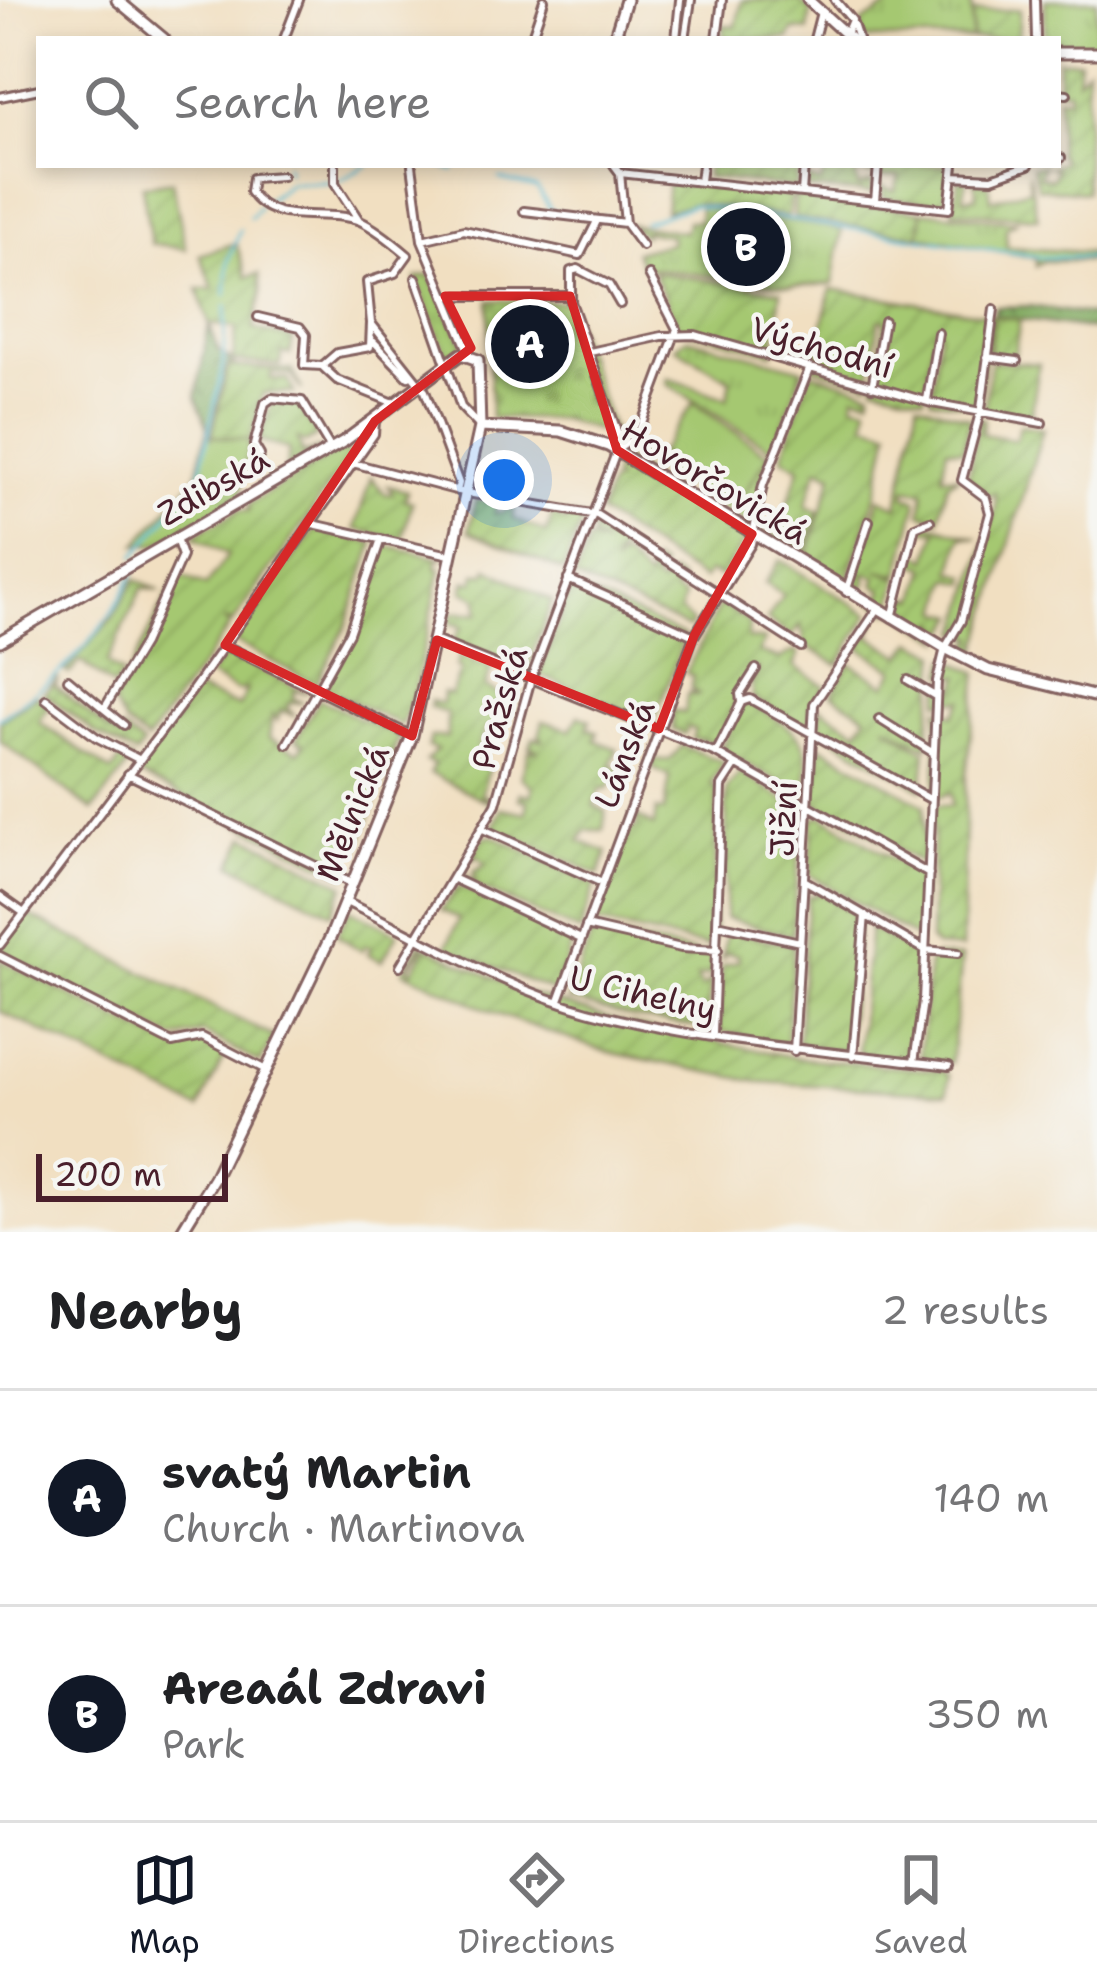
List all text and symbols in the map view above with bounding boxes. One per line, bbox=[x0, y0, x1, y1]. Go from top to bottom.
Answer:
search box bbox=[36, 36, 1061, 168]
icon: search bbox=[78, 69, 144, 135]
text: Search here bbox=[174, 72, 431, 132]
pin: B bbox=[707, 202, 785, 292]
pin: A bbox=[491, 299, 569, 389]
street label: Východní bbox=[745, 306, 899, 389]
street label: Hovorčovická bbox=[613, 408, 817, 555]
street label: Zdibská bbox=[149, 436, 277, 536]
your location bbox=[474, 450, 534, 510]
street label: Pražská bbox=[460, 641, 538, 775]
street label: Lánská bbox=[583, 694, 666, 815]
street label: Mělnická bbox=[305, 738, 400, 888]
street label: Jižní bbox=[759, 779, 808, 858]
street label: U Cihelny bbox=[565, 955, 721, 1032]
scale bar bbox=[36, 1148, 228, 1201]
text: 200 m bbox=[54, 1152, 162, 1197]
text: Nearby bbox=[48, 1276, 243, 1344]
text: 2 results bbox=[882, 1284, 1049, 1336]
text: svatý Martin bbox=[162, 1442, 471, 1502]
text: A bbox=[72, 1472, 102, 1524]
text: 140 m bbox=[933, 1472, 1049, 1524]
text: Church · Martinova bbox=[162, 1502, 525, 1554]
text: Areaál Zdravi bbox=[162, 1658, 487, 1718]
text: B bbox=[75, 1688, 99, 1740]
text: 350 m bbox=[925, 1688, 1049, 1740]
text: Park bbox=[162, 1718, 246, 1770]
tab: Map bbox=[129, 1847, 200, 1964]
tab: Directions bbox=[458, 1847, 616, 1964]
tab: Saved bbox=[874, 1847, 968, 1964]

